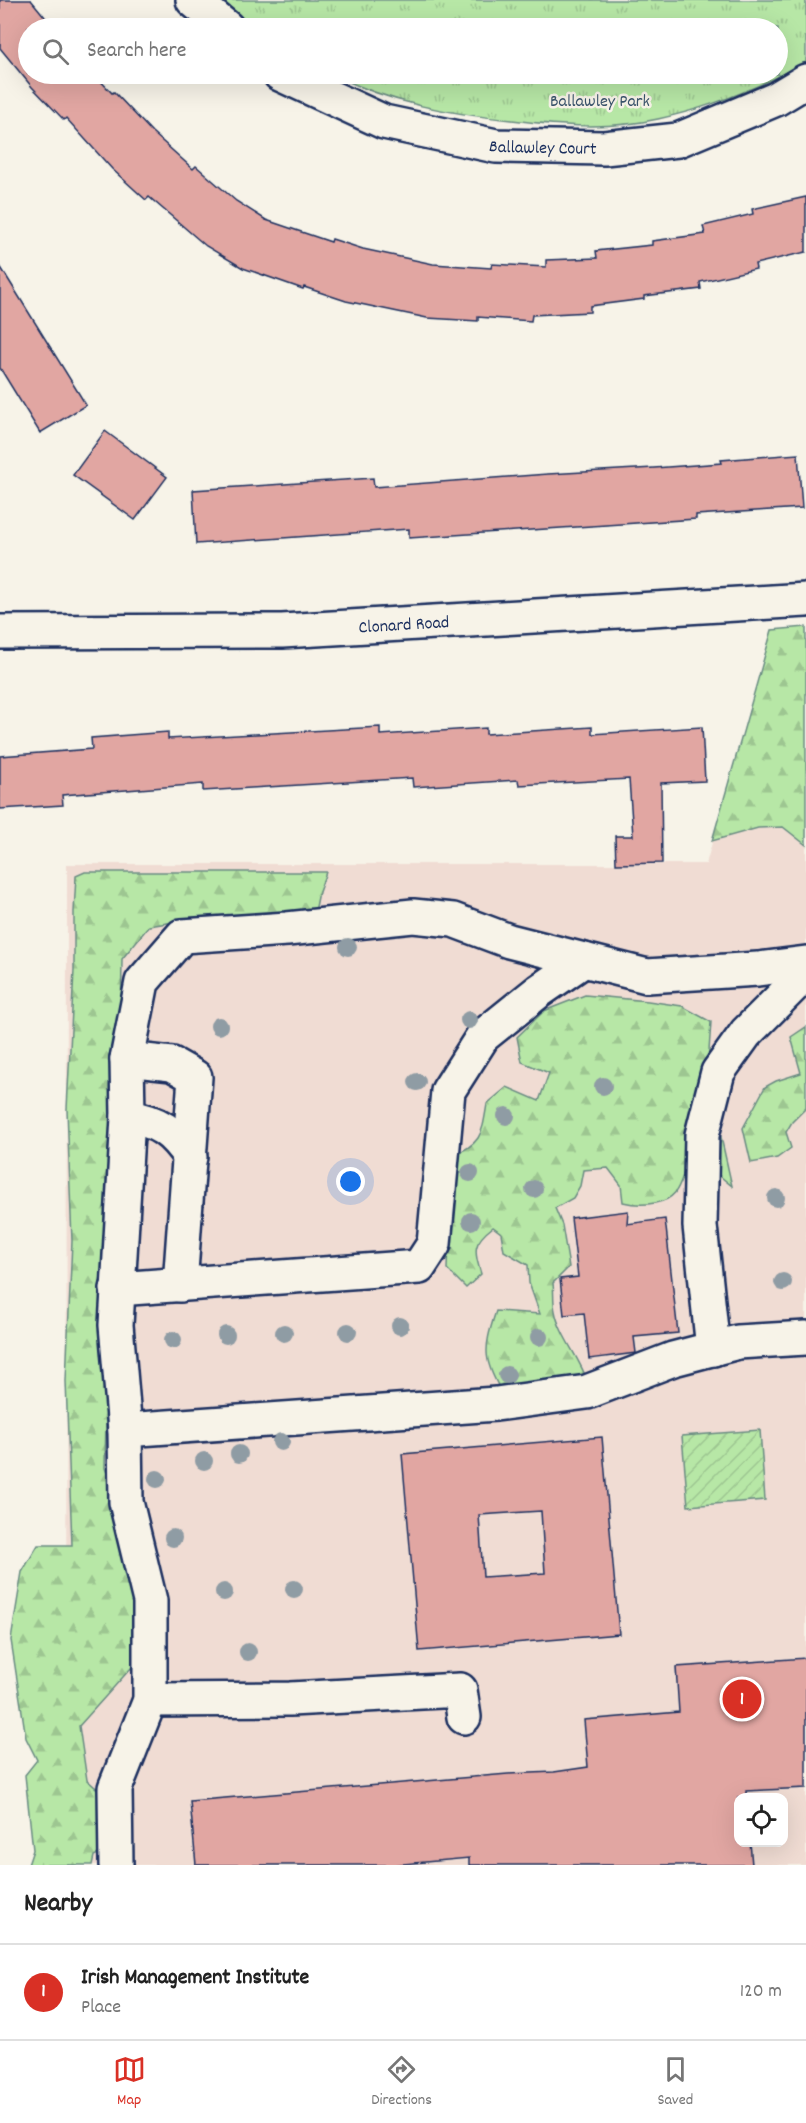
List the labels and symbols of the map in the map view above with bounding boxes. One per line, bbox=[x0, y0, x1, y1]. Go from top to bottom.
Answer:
park label: Ballawley Park bbox=[550, 90, 650, 115]
street label: Ballawley Court bbox=[486, 135, 597, 163]
street label: Clonard Road bbox=[358, 611, 450, 641]
your location bbox=[336, 1167, 365, 1196]
pin: 1 bbox=[722, 1676, 762, 1722]

